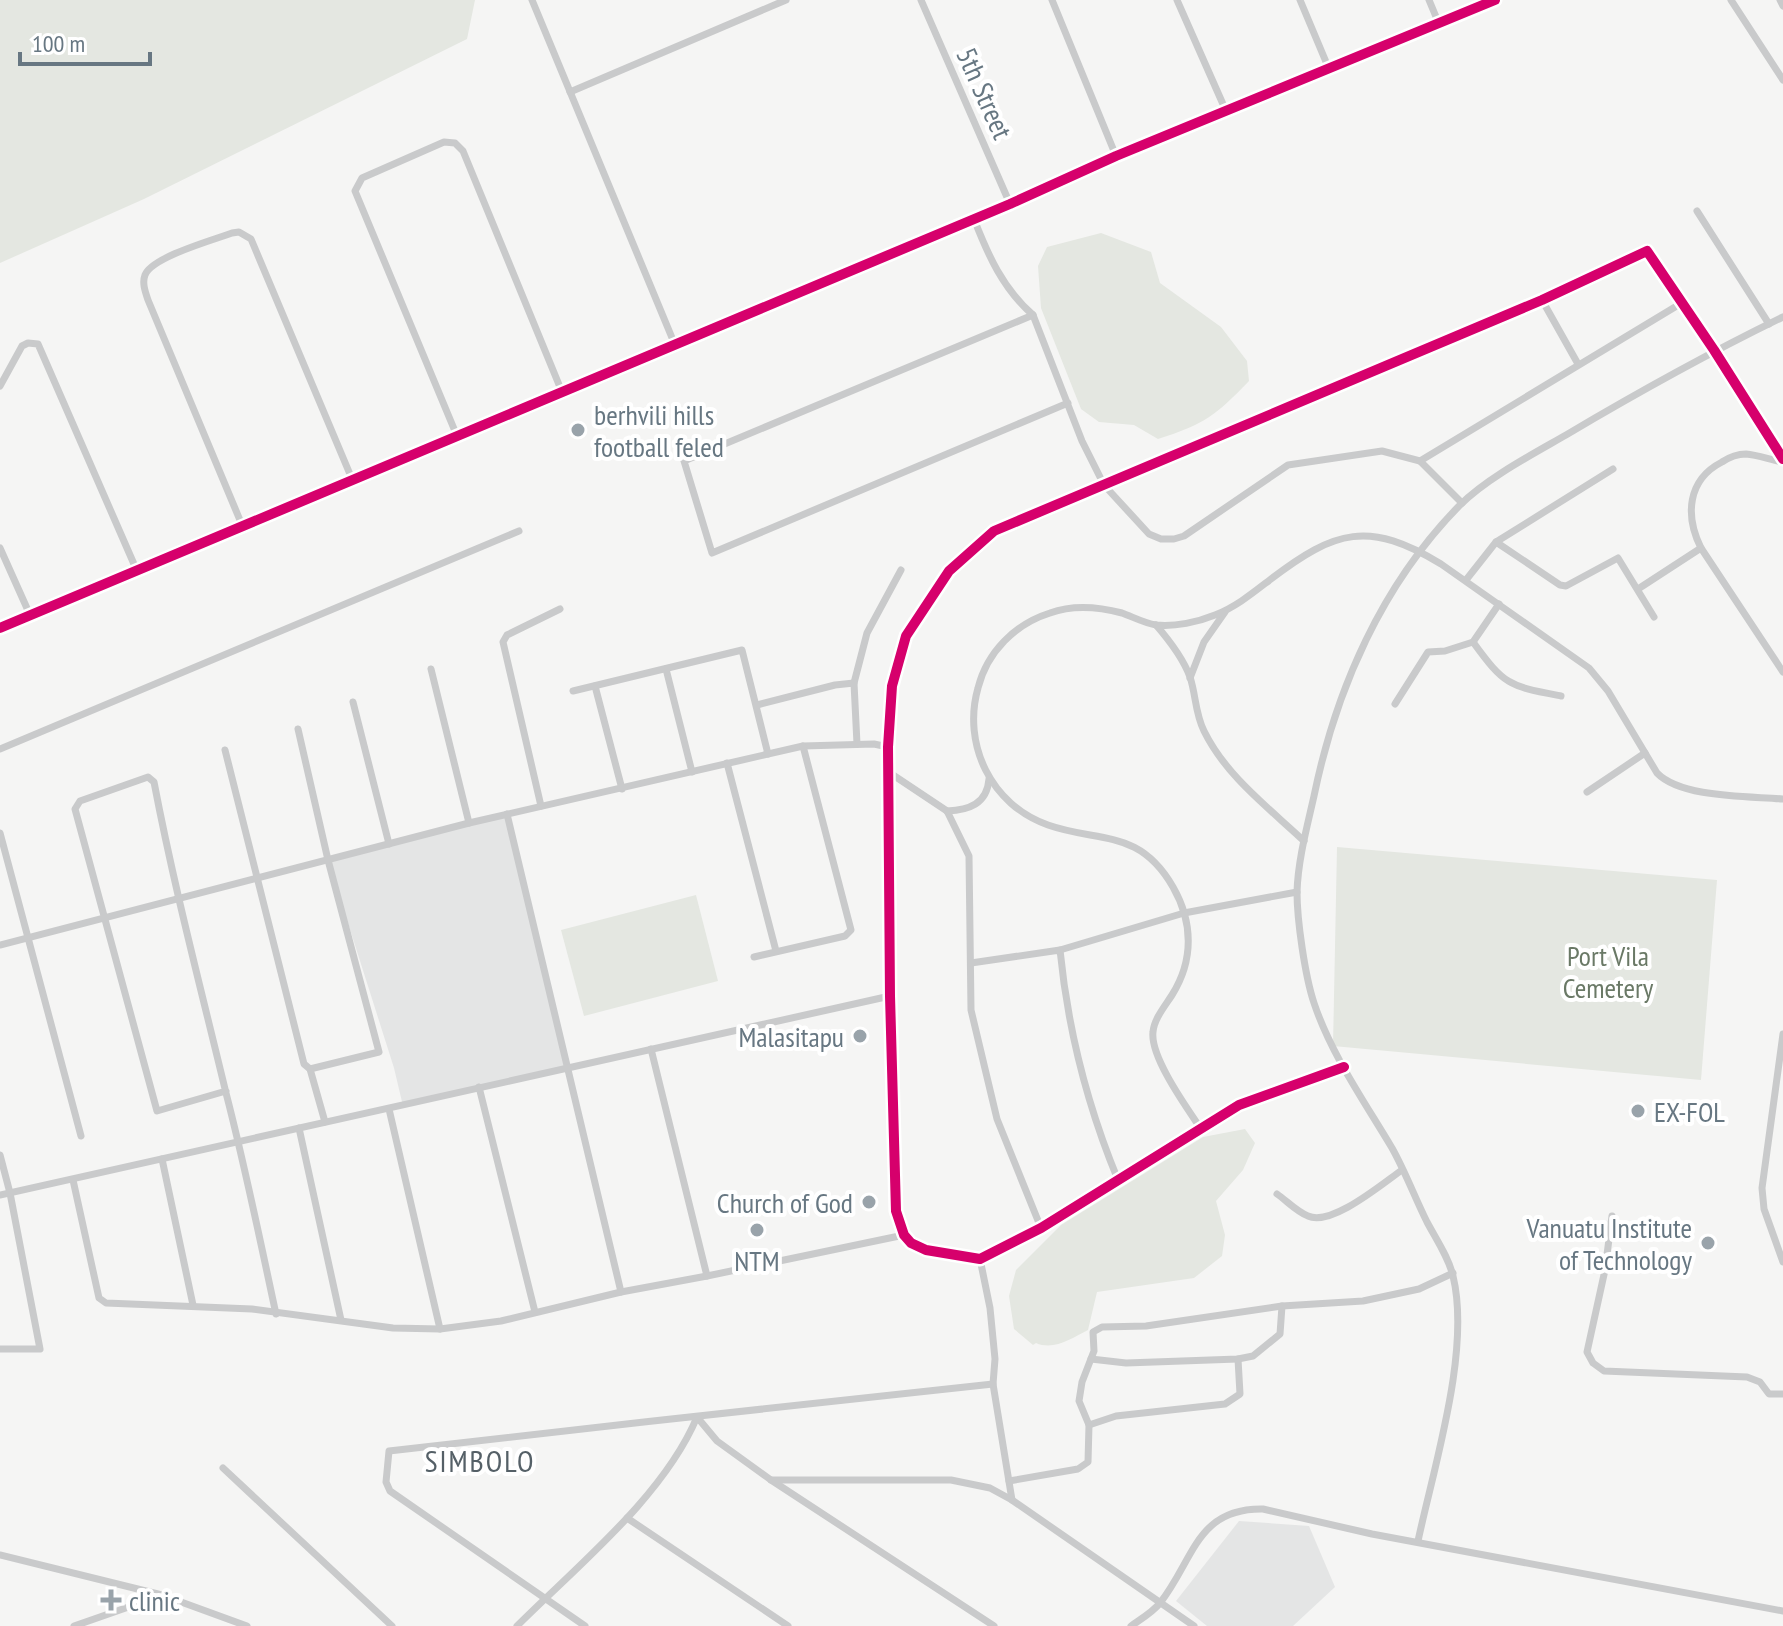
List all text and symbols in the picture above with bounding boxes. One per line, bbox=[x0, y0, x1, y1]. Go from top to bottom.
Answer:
scale bar bbox=[20, 16, 150, 66]
text: 100 m bbox=[32, 28, 85, 59]
street label: 5th Street bbox=[948, 41, 1022, 145]
place label: berhvili hills football feled bbox=[594, 396, 724, 465]
marker: berhvili hills football feled bbox=[569, 421, 587, 439]
park label: Port Vila Cemetery bbox=[1563, 937, 1654, 1006]
place label: Malasitapu bbox=[738, 1018, 844, 1055]
marker: Malasitapu bbox=[851, 1027, 869, 1045]
place label: EX-FOL bbox=[1654, 1093, 1725, 1130]
marker: EX-FOL bbox=[1629, 1102, 1647, 1120]
place label: Church of God bbox=[717, 1184, 853, 1221]
marker: Church of God bbox=[860, 1193, 878, 1211]
place label: Vanuatu Institute of Technology bbox=[1526, 1209, 1692, 1278]
marker: NTM bbox=[748, 1221, 766, 1239]
marker: Vanuatu Institute of Technology bbox=[1699, 1234, 1717, 1252]
place label: NTM bbox=[734, 1242, 780, 1279]
district label: SIMBOLO bbox=[425, 1441, 535, 1480]
place label: clinic bbox=[129, 1582, 180, 1619]
marker: clinic bbox=[100, 1589, 122, 1611]

